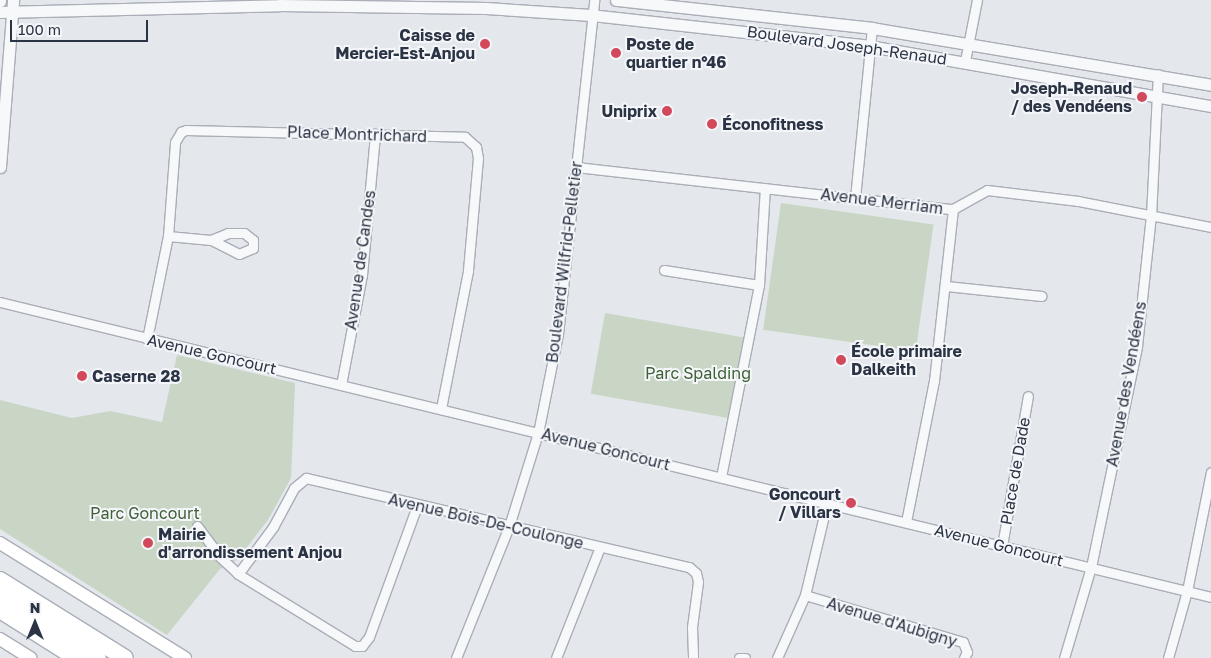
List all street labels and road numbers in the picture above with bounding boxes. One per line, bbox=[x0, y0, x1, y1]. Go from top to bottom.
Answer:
street label: Boulevard Joseph-Renaud bbox=[746, 21, 948, 69]
street label: Place Montrichard bbox=[287, 122, 427, 146]
street label: Boulevard Wilfrid-Pelletier bbox=[542, 160, 586, 364]
street label: Avenue Merriam bbox=[820, 184, 944, 218]
street label: Avenue de Candes bbox=[341, 189, 379, 331]
street label: Avenue des Vendéens bbox=[1102, 300, 1150, 468]
street label: Avenue Goncourt bbox=[145, 330, 279, 378]
street label: Place de Dade bbox=[996, 416, 1034, 526]
street label: Avenue Goncourt bbox=[540, 424, 672, 474]
street label: Avenue Bois-De-Coulonge bbox=[386, 489, 586, 553]
street label: Avenue Goncourt bbox=[933, 520, 1065, 570]
street label: Avenue d'Aubigny bbox=[825, 593, 959, 651]

